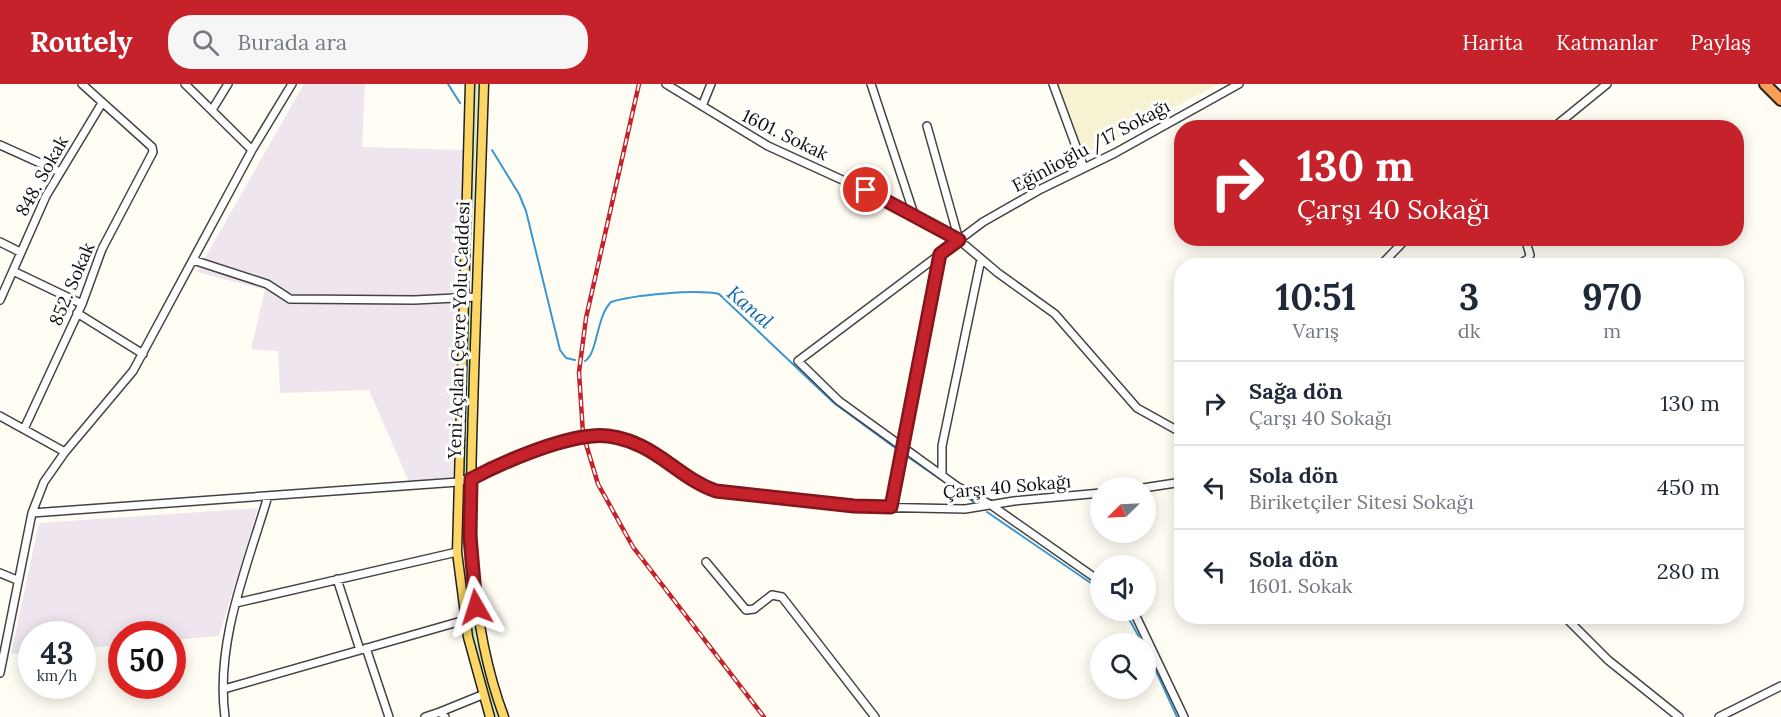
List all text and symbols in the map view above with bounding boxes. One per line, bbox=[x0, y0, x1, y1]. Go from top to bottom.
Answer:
search box bbox=[168, 15, 588, 69]
text: Routely bbox=[30, 24, 132, 60]
icon: search bbox=[189, 26, 222, 59]
text: Burada ara bbox=[237, 28, 347, 56]
text: Harita bbox=[1462, 29, 1523, 56]
text: Katmanlar bbox=[1556, 29, 1658, 56]
text: Paylaş bbox=[1691, 29, 1751, 56]
street label: Eğinlioğlu /17 Sokağı bbox=[1008, 94, 1174, 197]
street label: 1601. Sokak bbox=[738, 104, 832, 165]
street label: 848. Sokak bbox=[10, 131, 73, 220]
text: 130 m bbox=[1297, 139, 1414, 193]
icon: right bbox=[1198, 144, 1276, 222]
pin bbox=[840, 164, 891, 215]
icon: arrive bbox=[849, 173, 882, 206]
text: Çarşı 40 Sokağı bbox=[1297, 192, 1490, 226]
street label: Yeni Açılan Çevre Yolu Caddesi bbox=[442, 201, 474, 460]
street label: 852. Sokak bbox=[44, 238, 99, 329]
text: 10:51 bbox=[1276, 274, 1356, 320]
text: 3 bbox=[1459, 274, 1479, 320]
text: 970 bbox=[1582, 274, 1642, 320]
water label: Kanal bbox=[722, 280, 779, 334]
text: Varış bbox=[1293, 318, 1339, 343]
text: dk bbox=[1458, 318, 1480, 343]
text: m bbox=[1603, 318, 1621, 343]
text: Sağa dön bbox=[1249, 377, 1343, 405]
icon: right bbox=[1198, 387, 1231, 420]
text: 130 m bbox=[1661, 389, 1720, 417]
text: Çarşı 40 Sokağı bbox=[1249, 405, 1392, 430]
text: Sola dön bbox=[1249, 461, 1338, 489]
street label: Çarşı 40 Sokağı bbox=[942, 469, 1072, 504]
icon: left bbox=[1198, 471, 1231, 504]
text: 450 m bbox=[1657, 473, 1720, 501]
north arrow bbox=[1090, 477, 1156, 543]
map controls bbox=[1090, 477, 1156, 699]
text: Biriketçiler Sitesi Sokağı bbox=[1249, 489, 1474, 514]
text: Sola dön bbox=[1249, 545, 1338, 573]
button: sound bbox=[1090, 555, 1156, 621]
icon: left bbox=[1198, 555, 1231, 588]
text: 280 m bbox=[1657, 557, 1720, 585]
text: 1601. Sokak bbox=[1249, 573, 1353, 598]
position arrow bbox=[444, 575, 508, 639]
speed limit sign: 50 bbox=[108, 621, 186, 699]
button: search bbox=[1090, 633, 1156, 699]
text: 43 bbox=[40, 634, 74, 672]
text: km/h bbox=[37, 666, 77, 685]

